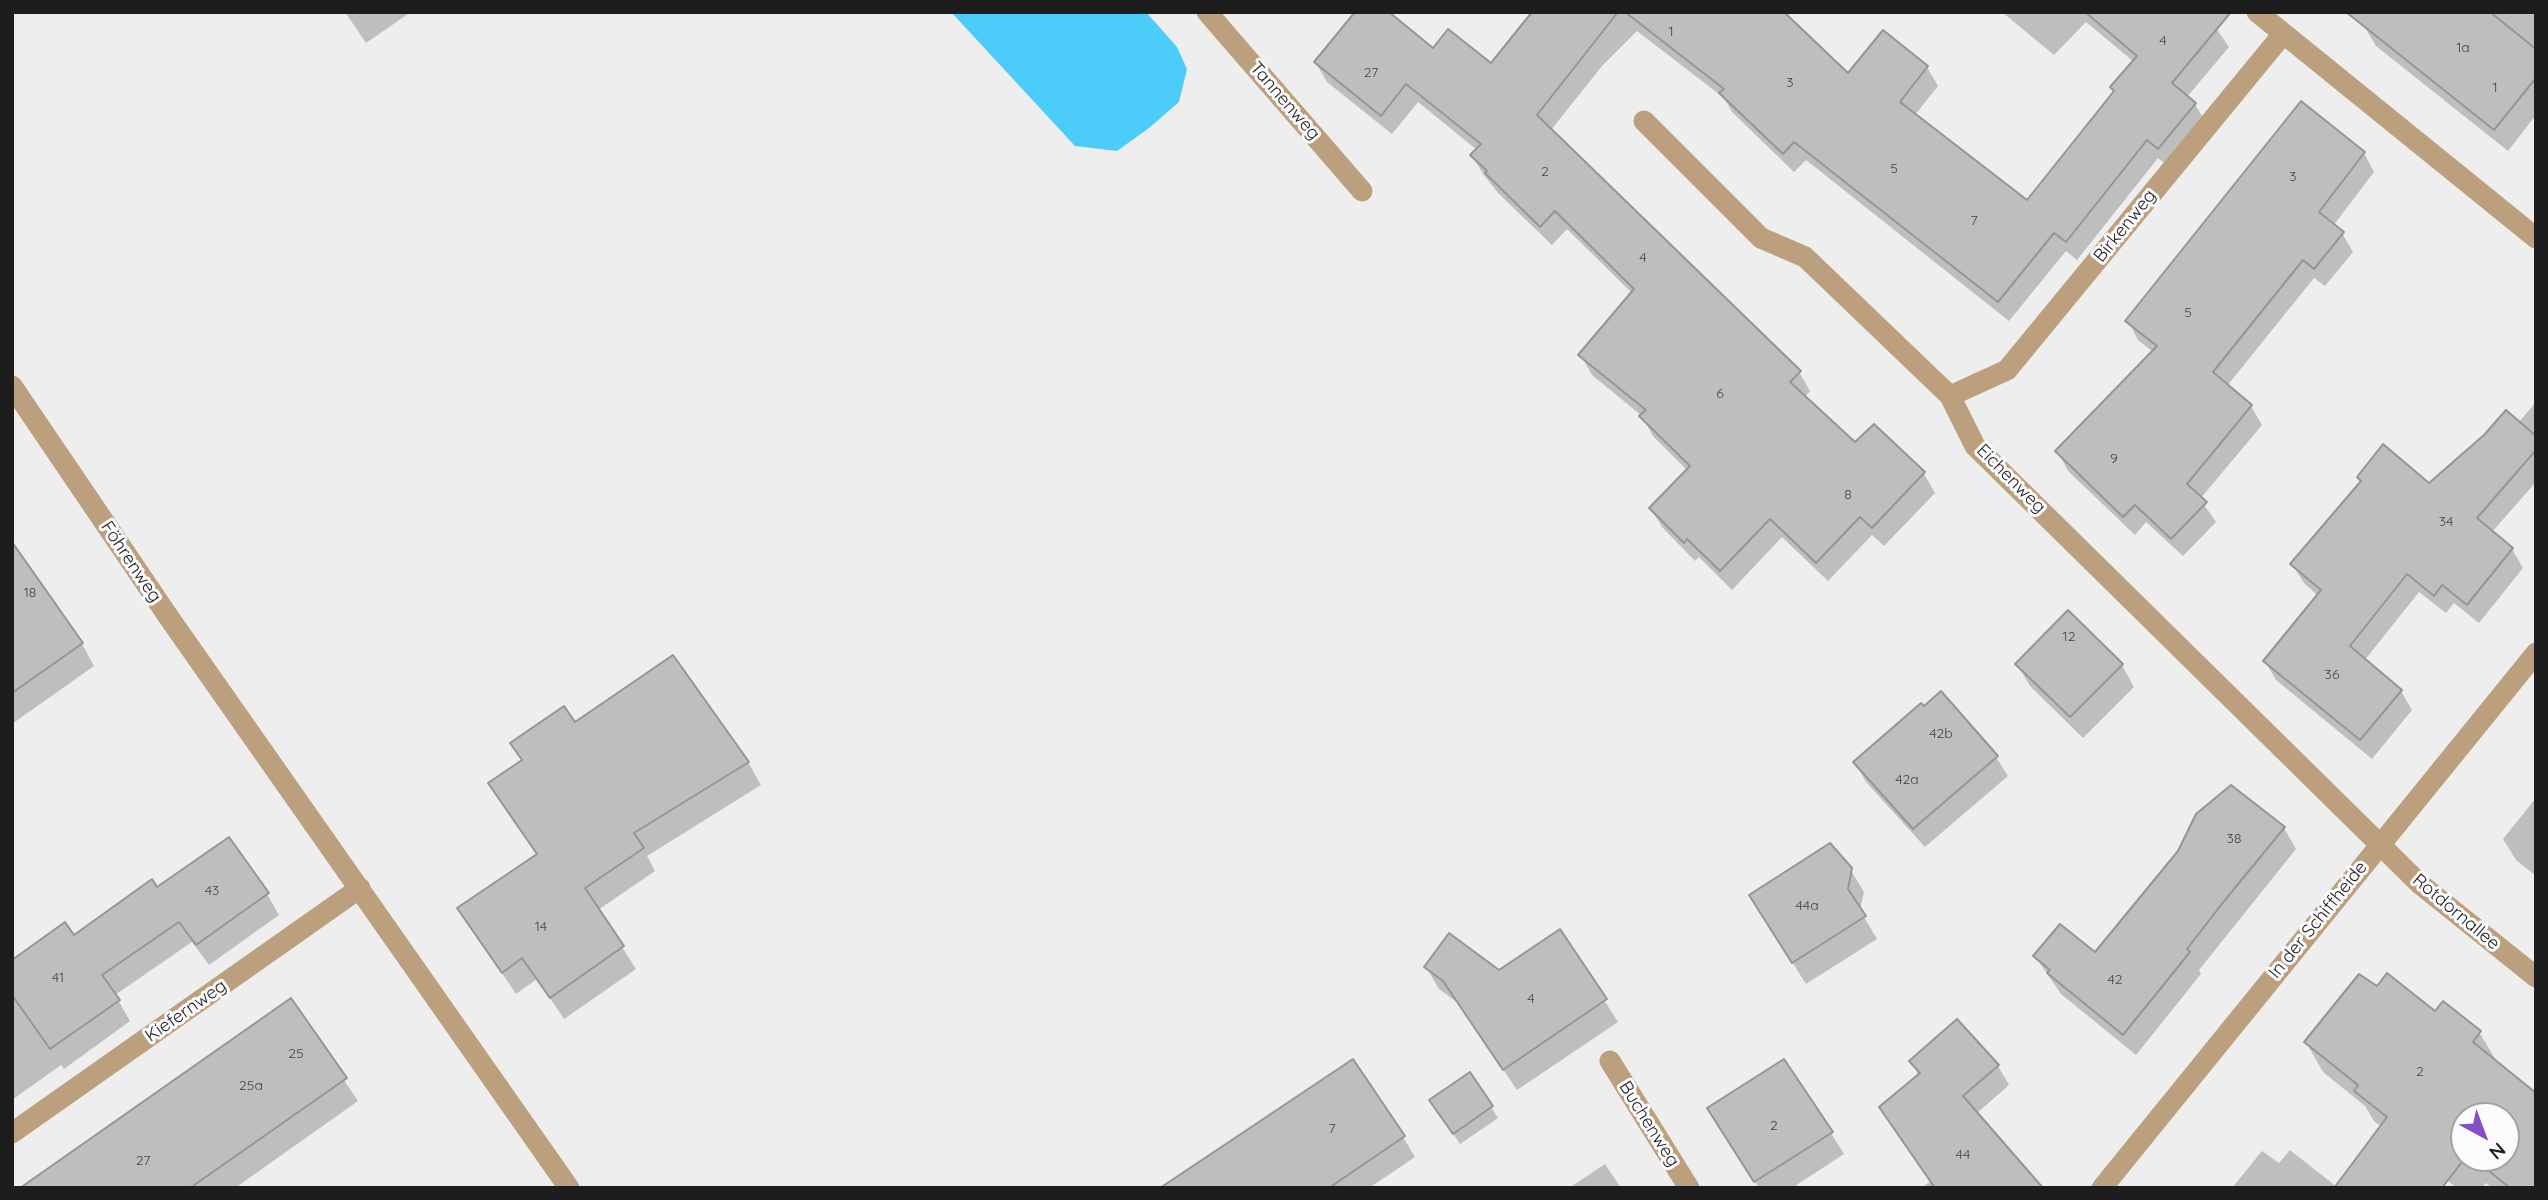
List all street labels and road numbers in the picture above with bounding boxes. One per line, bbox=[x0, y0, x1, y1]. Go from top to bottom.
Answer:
street label: Tannenweg bbox=[1245, 58, 1325, 144]
street label: Birkenweg bbox=[2089, 185, 2161, 267]
street label: Eichenweg bbox=[1972, 440, 2050, 518]
street label: Föhrenweg bbox=[96, 517, 166, 607]
street label: In der Schiffheide bbox=[2264, 857, 2372, 983]
street label: Rotdornallee bbox=[2408, 869, 2504, 955]
street label: Kiefernweg bbox=[141, 975, 231, 1047]
street label: Buchenweg bbox=[1614, 1077, 1684, 1171]

